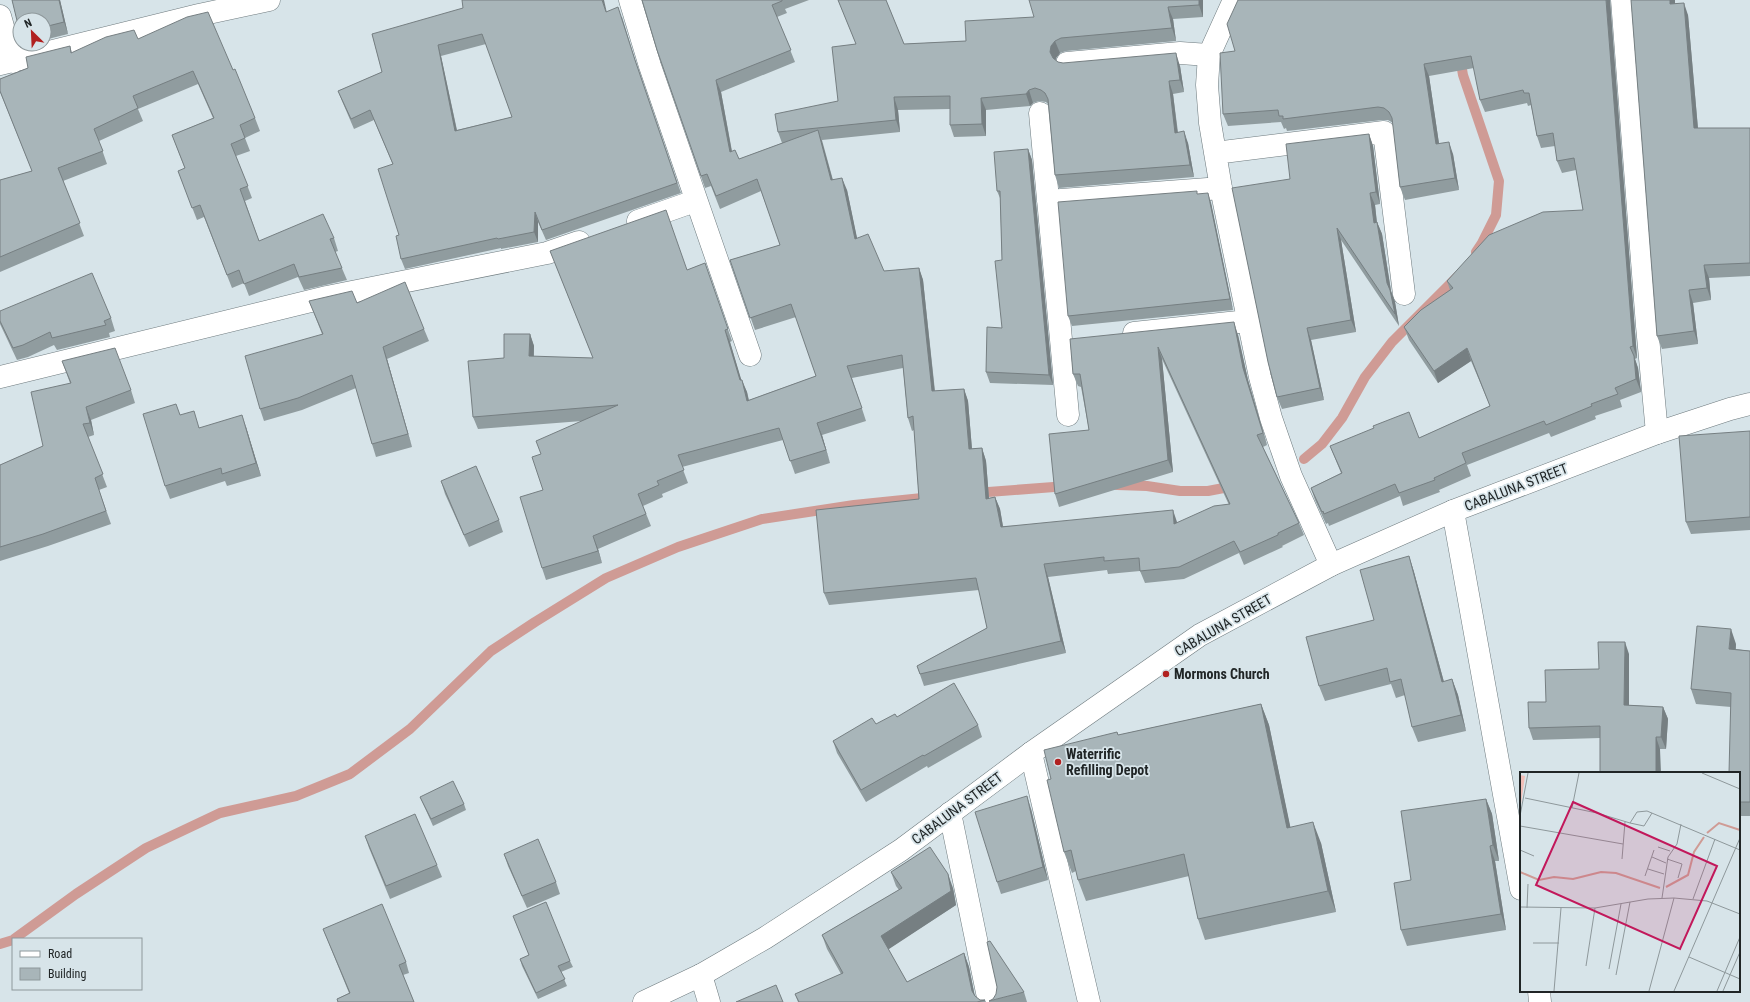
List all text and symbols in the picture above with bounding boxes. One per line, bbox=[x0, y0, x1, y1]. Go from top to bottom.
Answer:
north arrow bbox=[12, 12, 52, 52]
text: N bbox=[22, 16, 34, 31]
street label: CABALUNA STREET bbox=[1462, 460, 1570, 514]
street label: CABALUNA STREET bbox=[1172, 591, 1274, 659]
place label: Mormons Church bbox=[1174, 666, 1270, 682]
marker: Mormons Church bbox=[1161, 669, 1171, 679]
place label: Waterrific Refilling Depot bbox=[1066, 746, 1149, 778]
marker: Waterrific Refilling Depot bbox=[1053, 757, 1063, 767]
street label: CABALUNA STREET bbox=[909, 769, 1005, 847]
inset map bbox=[1520, 772, 1740, 992]
legend bbox=[12, 938, 142, 990]
text: Road bbox=[48, 947, 72, 961]
text: Building bbox=[48, 967, 86, 981]

